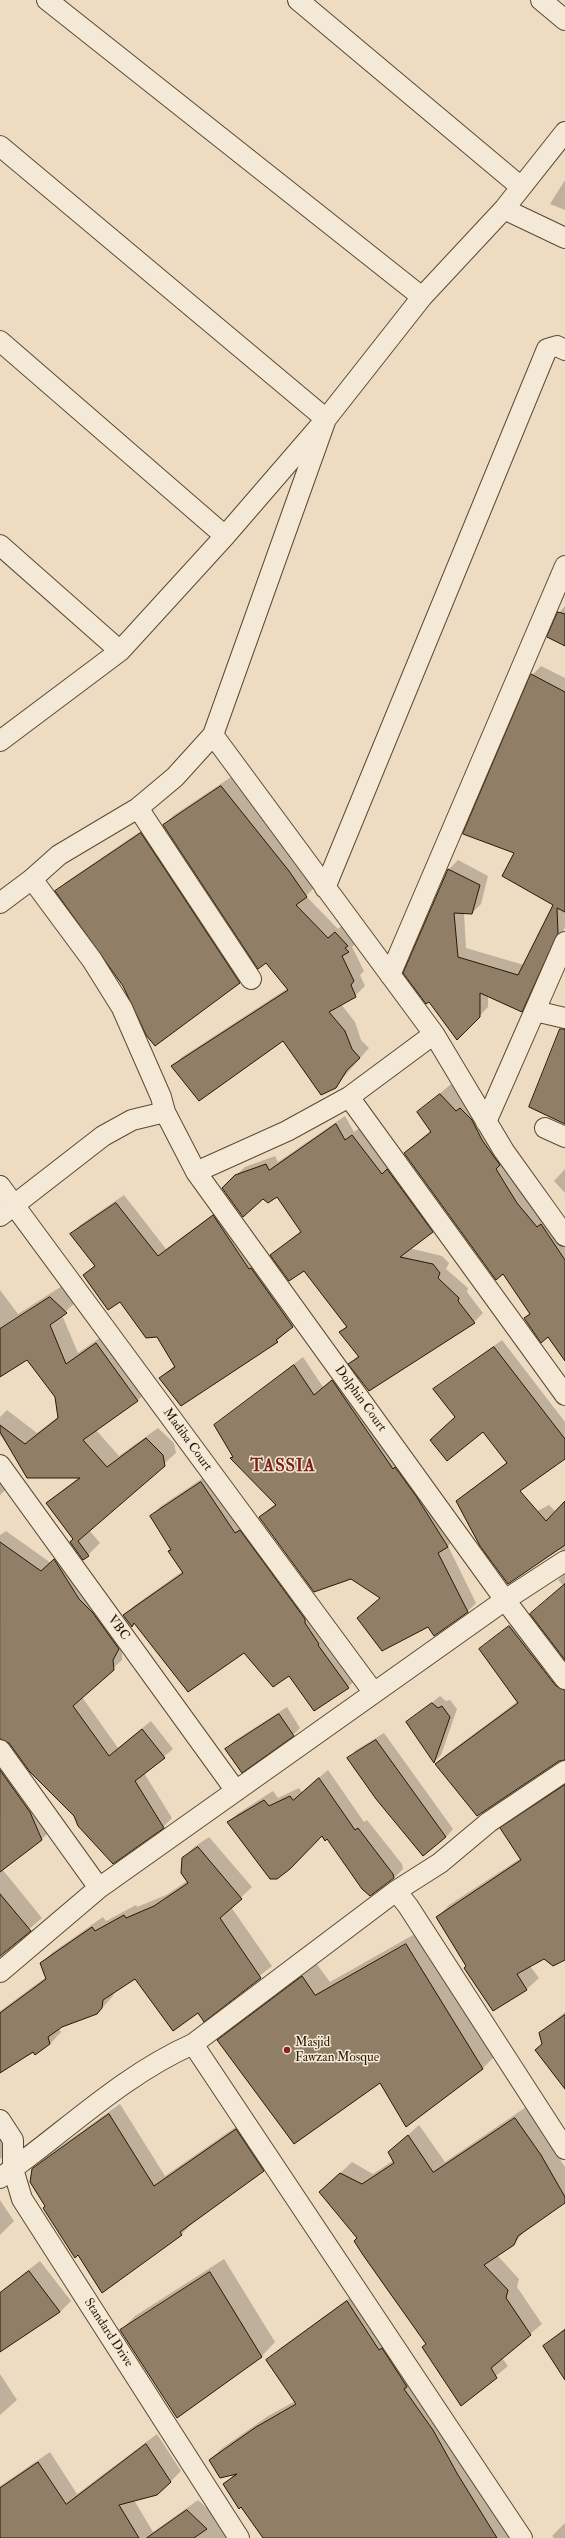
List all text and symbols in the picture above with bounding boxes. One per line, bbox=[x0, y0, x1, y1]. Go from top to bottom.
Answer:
street label: Dolphin Court bbox=[331, 1363, 389, 1435]
street label: Madiba Court bbox=[159, 1406, 215, 1474]
district label: TASSIA bbox=[250, 1457, 316, 1477]
street label: VBC bbox=[104, 1612, 132, 1644]
place label: Masjid Fawzan Mosque bbox=[295, 2035, 379, 2066]
marker: Masjid Fawzan Mosque bbox=[282, 2045, 292, 2055]
street label: Standard Drive bbox=[80, 2296, 136, 2370]

